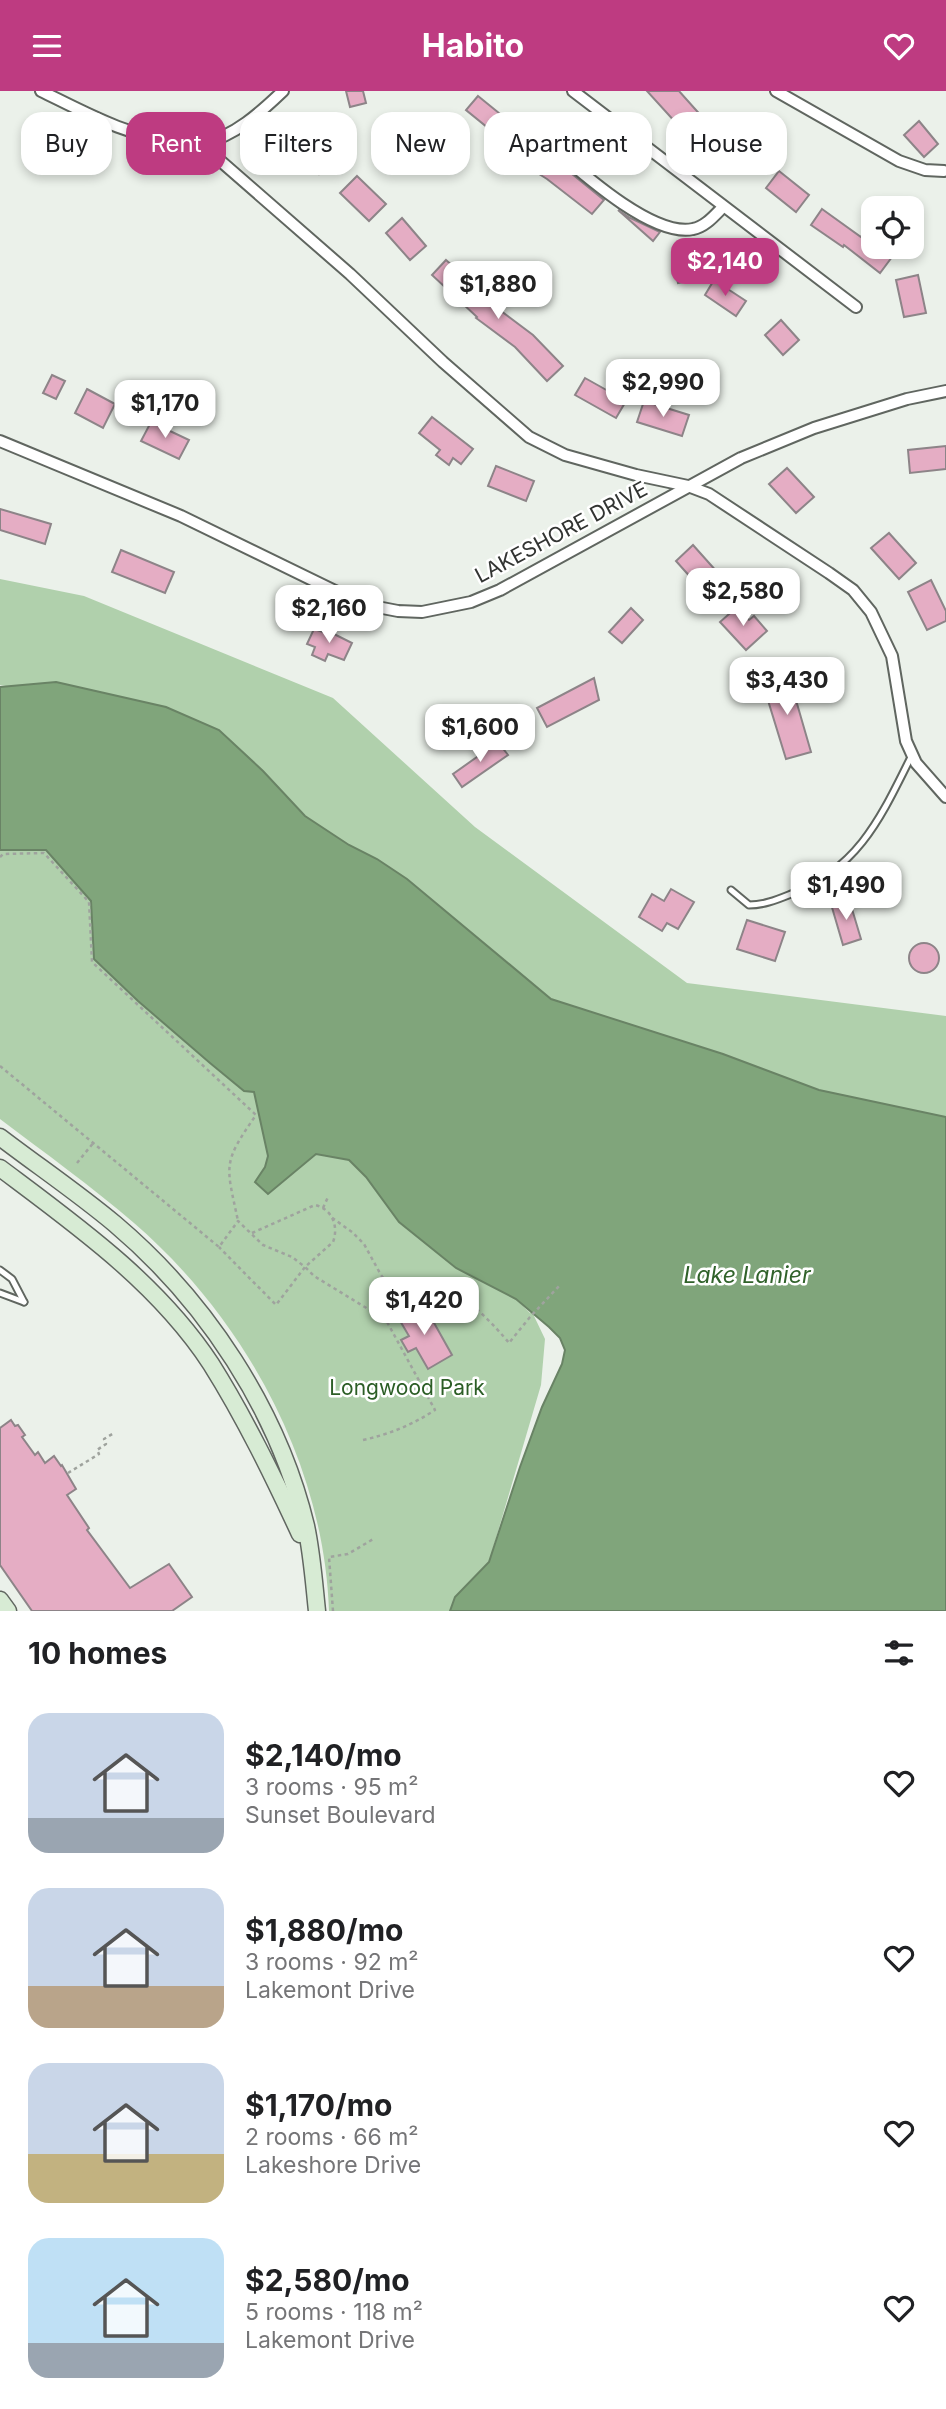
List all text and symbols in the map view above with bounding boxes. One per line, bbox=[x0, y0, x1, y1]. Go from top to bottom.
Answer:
text: Habito bbox=[422, 26, 524, 65]
icon: menu bbox=[28, 27, 66, 65]
icon: heart bbox=[880, 27, 918, 65]
chip: Buy bbox=[21, 112, 112, 175]
chip: Rent bbox=[126, 112, 226, 175]
chip: Filters bbox=[240, 112, 357, 175]
chip: New bbox=[371, 112, 470, 175]
chip: Apartment bbox=[484, 112, 652, 175]
chip: House bbox=[666, 112, 787, 175]
map controls bbox=[861, 196, 924, 259]
button: locate bbox=[861, 196, 924, 259]
pin: $2,140 bbox=[668, 239, 782, 298]
text: $2,140 bbox=[687, 247, 763, 275]
pin: $1,880 bbox=[441, 261, 555, 321]
text: $1,880 bbox=[459, 270, 537, 298]
pin: $2,990 bbox=[606, 359, 720, 419]
text: $2,990 bbox=[622, 368, 704, 396]
pin: $1,170 bbox=[108, 381, 222, 440]
text: $1,170 bbox=[130, 389, 200, 417]
street label: LAKESHORE DRIVE bbox=[470, 476, 652, 588]
pin: $2,580 bbox=[686, 568, 800, 628]
text: $2,580 bbox=[702, 577, 784, 605]
pin: $2,160 bbox=[272, 585, 386, 645]
text: $2,160 bbox=[291, 594, 367, 622]
pin: $3,430 bbox=[730, 657, 844, 717]
text: $3,430 bbox=[745, 666, 829, 694]
pin: $1,600 bbox=[423, 705, 537, 764]
text: $1,600 bbox=[441, 713, 519, 741]
pin: $1,490 bbox=[789, 863, 903, 922]
text: $1,490 bbox=[807, 871, 885, 899]
water label: Lake Lanier bbox=[683, 1261, 812, 1289]
pin: $1,420 bbox=[367, 1277, 481, 1337]
text: $1,420 bbox=[385, 1286, 463, 1314]
park label: Longwood Park bbox=[329, 1375, 485, 1400]
icon: filters bbox=[880, 1634, 918, 1672]
text: 10 homes bbox=[28, 1635, 167, 1671]
text: $2,140/mo bbox=[245, 1737, 402, 1773]
icon: home bbox=[84, 1741, 168, 1825]
icon: heart bbox=[880, 1764, 918, 1802]
text: 3 rooms · 95 m² bbox=[245, 1773, 418, 1801]
text: Sunset Boulevard bbox=[245, 1801, 436, 1829]
text: $1,880/mo bbox=[245, 1912, 403, 1948]
icon: home bbox=[84, 1916, 168, 2000]
icon: heart bbox=[880, 1939, 918, 1977]
text: 3 rooms · 92 m² bbox=[245, 1948, 418, 1976]
text: Lakemont Drive bbox=[245, 1976, 415, 2004]
text: $1,170/mo bbox=[245, 2087, 392, 2123]
icon: home bbox=[84, 2091, 168, 2175]
icon: heart bbox=[880, 2114, 918, 2152]
text: 2 rooms · 66 m² bbox=[245, 2123, 419, 2151]
text: Lakeshore Drive bbox=[245, 2151, 421, 2179]
text: $2,580/mo bbox=[245, 2262, 410, 2298]
icon: home bbox=[84, 2266, 168, 2350]
icon: heart bbox=[880, 2289, 918, 2327]
text: 5 rooms · 118 m² bbox=[245, 2298, 423, 2326]
text: Lakemont Drive bbox=[245, 2326, 415, 2354]

